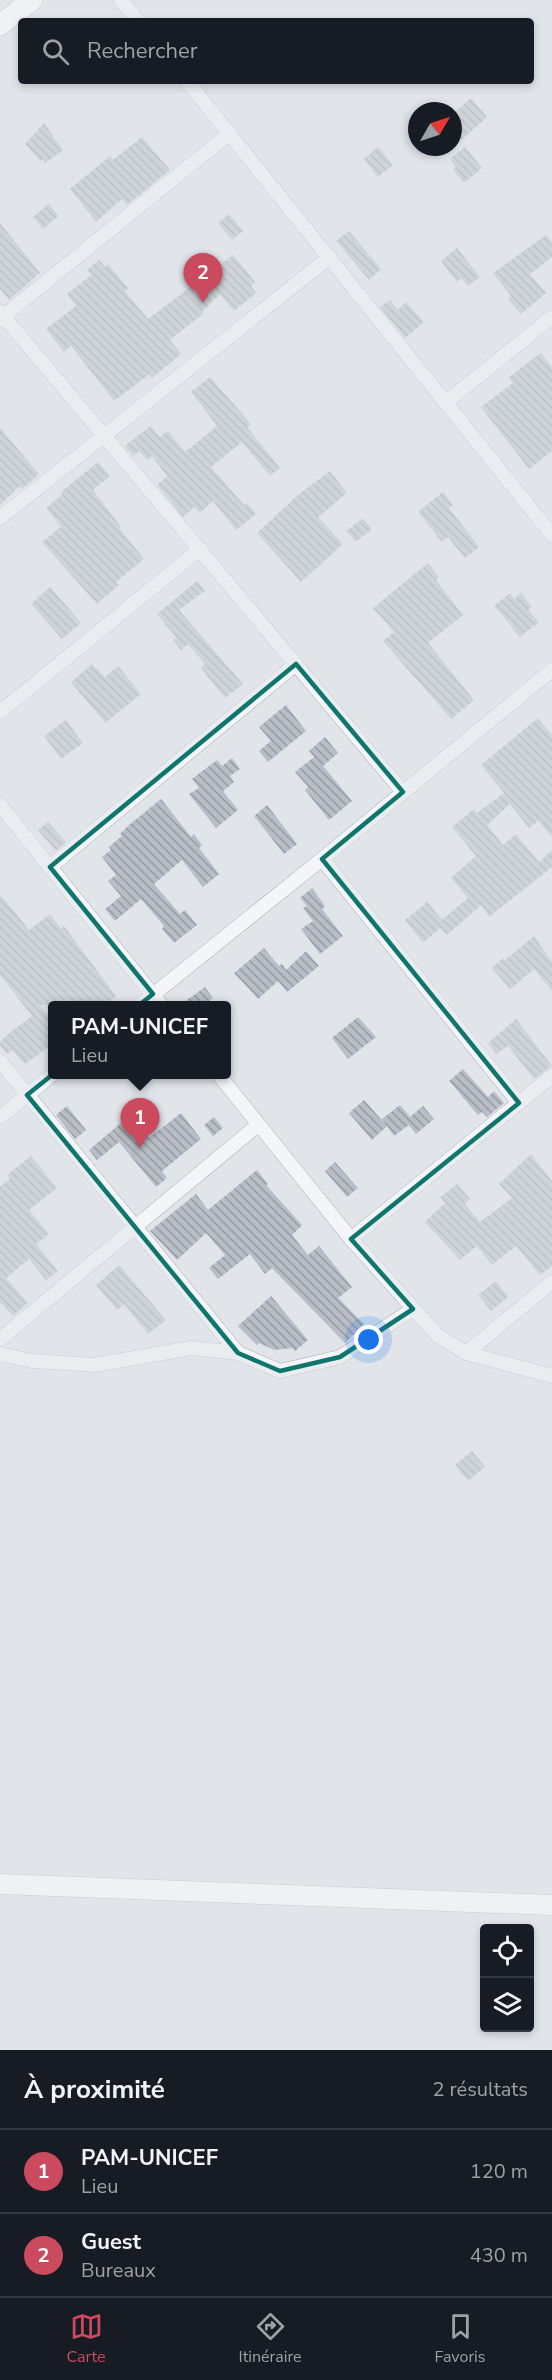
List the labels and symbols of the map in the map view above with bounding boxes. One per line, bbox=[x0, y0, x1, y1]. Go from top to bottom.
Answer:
north arrow bbox=[408, 102, 462, 156]
pin: 2 bbox=[184, 254, 222, 303]
pin: 1 bbox=[120, 1098, 160, 1148]
your location bbox=[354, 1325, 383, 1354]

